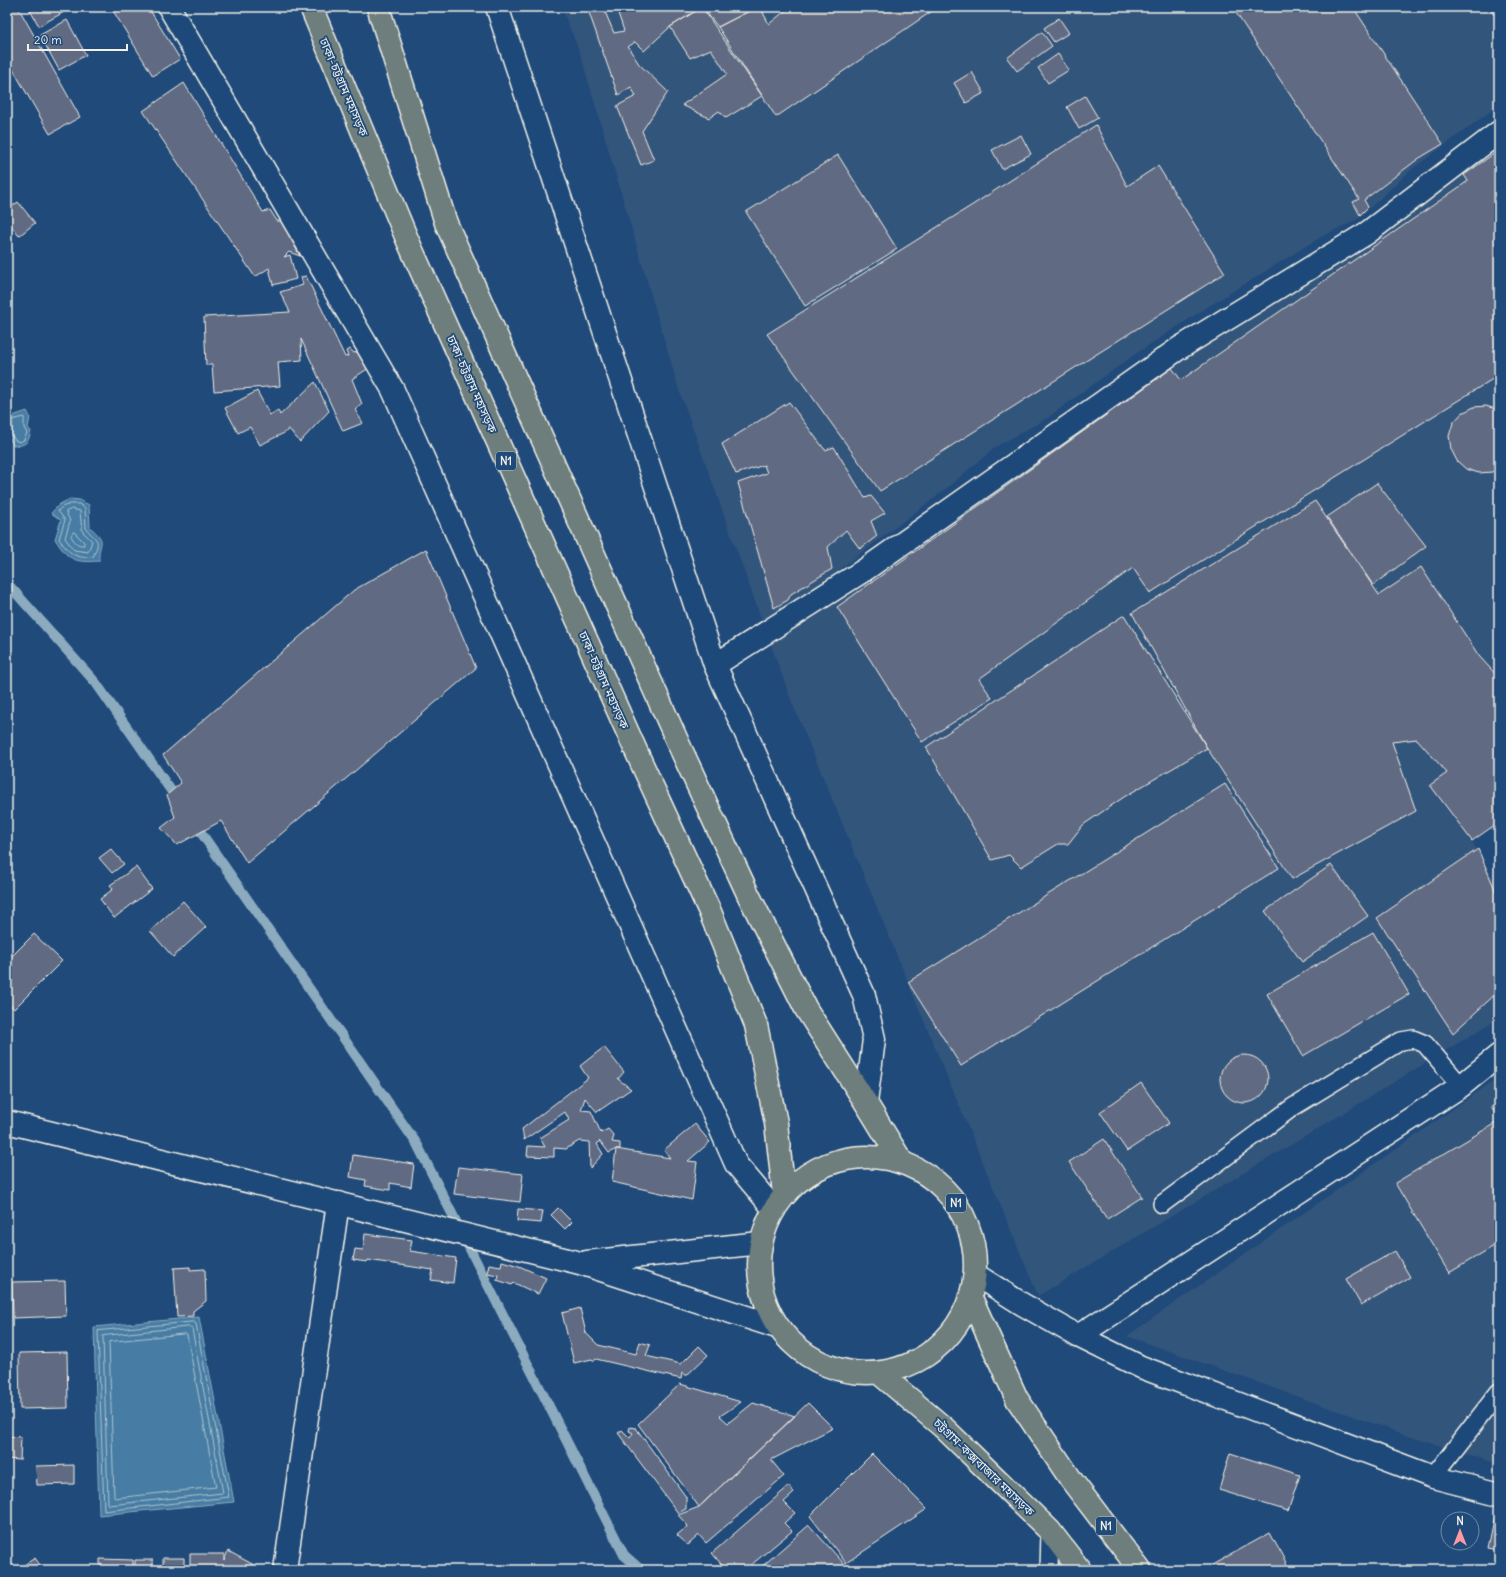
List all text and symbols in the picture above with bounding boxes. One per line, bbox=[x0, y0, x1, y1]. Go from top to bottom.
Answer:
scale bar bbox=[28, 26, 127, 52]
text: 20 m bbox=[34, 32, 62, 47]
street label: ঢাকা-চট্টগ্রাম মহাসড়ক bbox=[316, 35, 372, 139]
street label: ঢাকা-চট্টগ্রাম মহাসড়ক bbox=[443, 332, 500, 435]
road number: N1 bbox=[496, 452, 516, 470]
street label: ঢাকা-চট্টগ্রাম মহাসড়ক bbox=[575, 628, 632, 731]
road number: N1 bbox=[946, 1194, 966, 1212]
street label: চট্টগ্রাম-কক্সবাজার মহাসড়ক bbox=[930, 1414, 1038, 1519]
north arrow bbox=[1440, 1511, 1480, 1551]
text: N bbox=[1456, 1514, 1464, 1528]
road number: N1 bbox=[1096, 1517, 1116, 1535]

